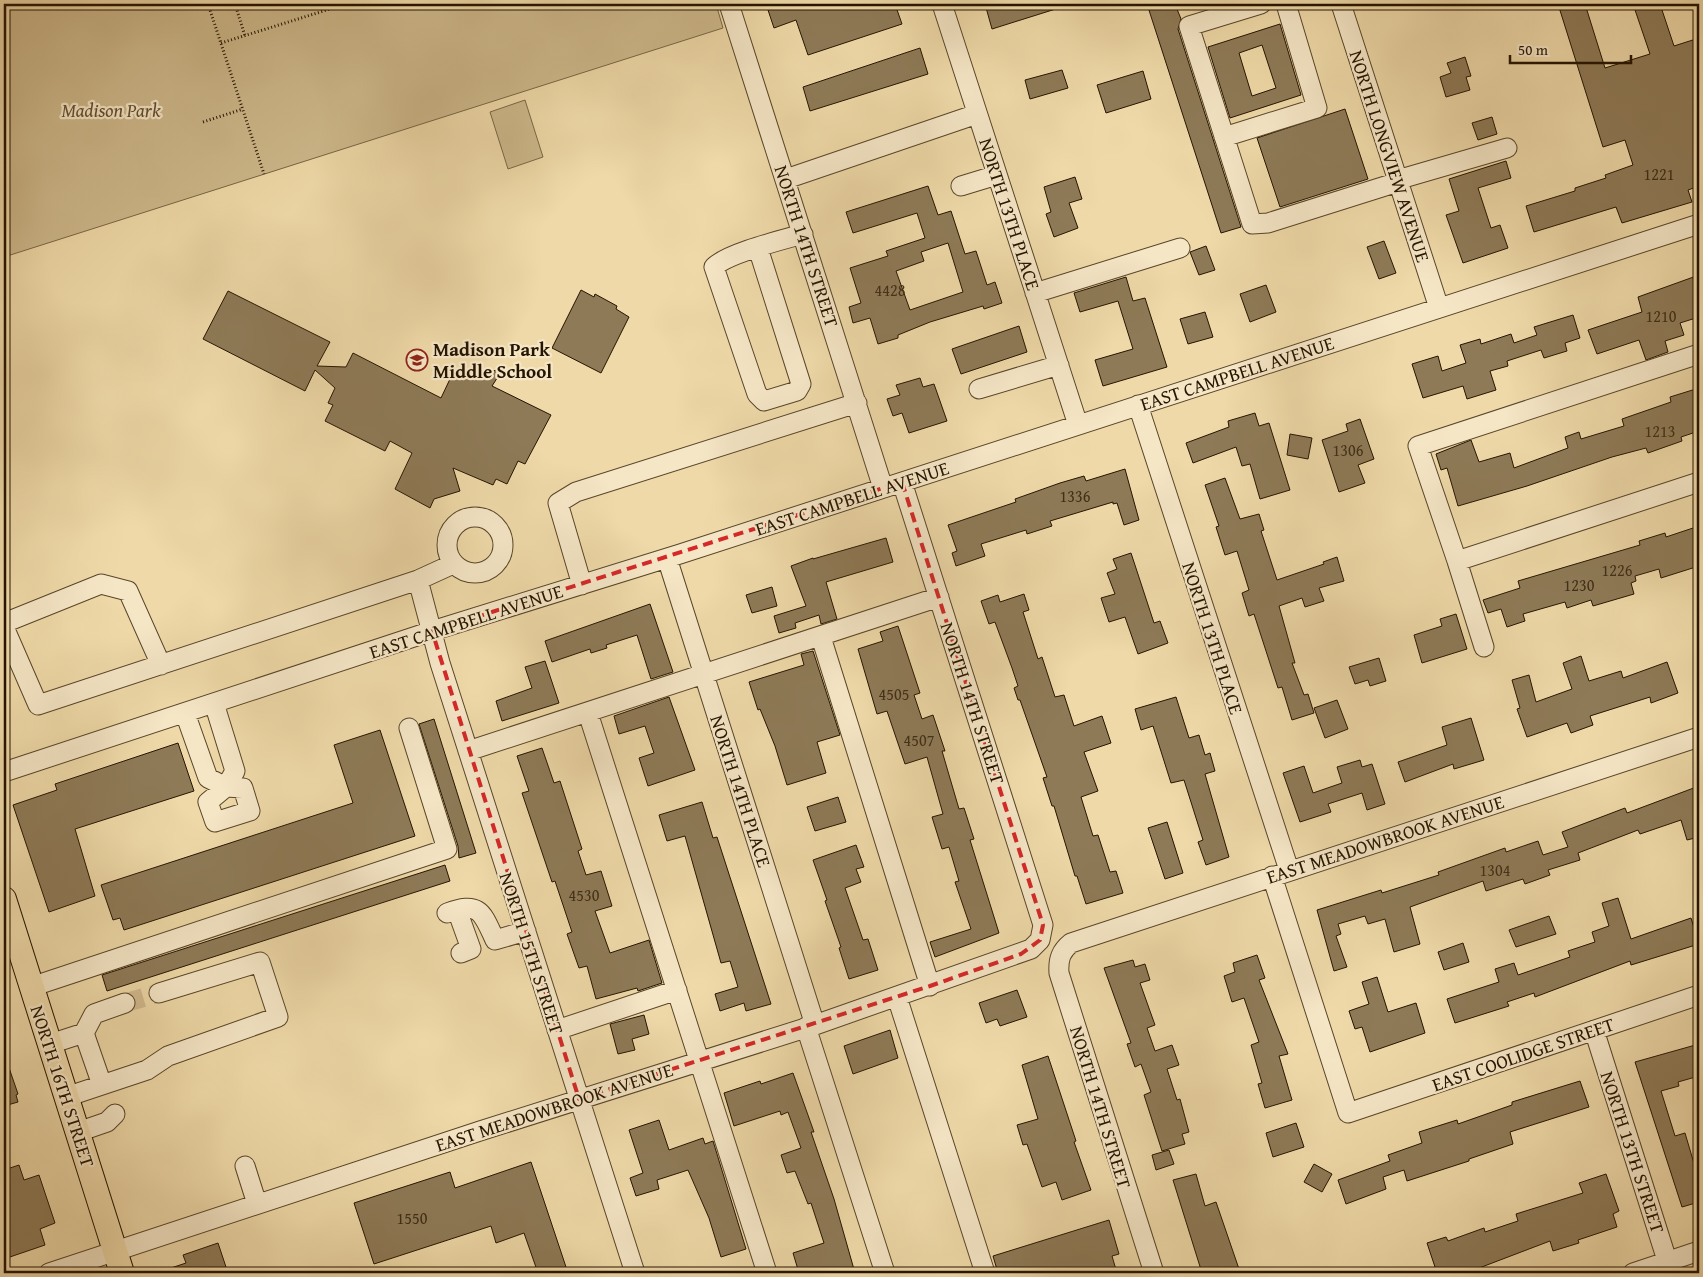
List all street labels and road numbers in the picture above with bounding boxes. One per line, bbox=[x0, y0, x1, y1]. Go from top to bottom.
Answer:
street label: NORTH LONGVIEW AVENUE bbox=[1342, 46, 1438, 266]
street label: NORTH 13TH PLACE bbox=[972, 134, 1048, 294]
street label: NORTH 14TH STREET bbox=[768, 162, 846, 331]
street label: EAST CAMPBELL AVENUE bbox=[1137, 328, 1338, 418]
street label: EAST CAMPBELL AVENUE bbox=[752, 453, 953, 543]
street label: NORTH 13TH PLACE bbox=[1175, 558, 1251, 718]
street label: EAST CAMPBELL AVENUE bbox=[366, 576, 567, 666]
street label: NORTH 14TH STREET bbox=[934, 619, 1012, 788]
street label: NORTH 14TH PLACE bbox=[703, 711, 779, 871]
street label: EAST MEADOWBROOK AVENUE bbox=[1263, 787, 1508, 891]
street label: NORTH 15TH STREET bbox=[493, 869, 571, 1038]
street label: NORTH 16TH STREET bbox=[24, 1002, 102, 1171]
street label: EAST COOLIDGE STREET bbox=[1428, 1010, 1618, 1098]
street label: NORTH 14TH STREET bbox=[1063, 1022, 1139, 1192]
street label: EAST MEADOWBROOK AVENUE bbox=[432, 1055, 677, 1159]
street label: NORTH 13TH STREET bbox=[1594, 1068, 1672, 1237]

